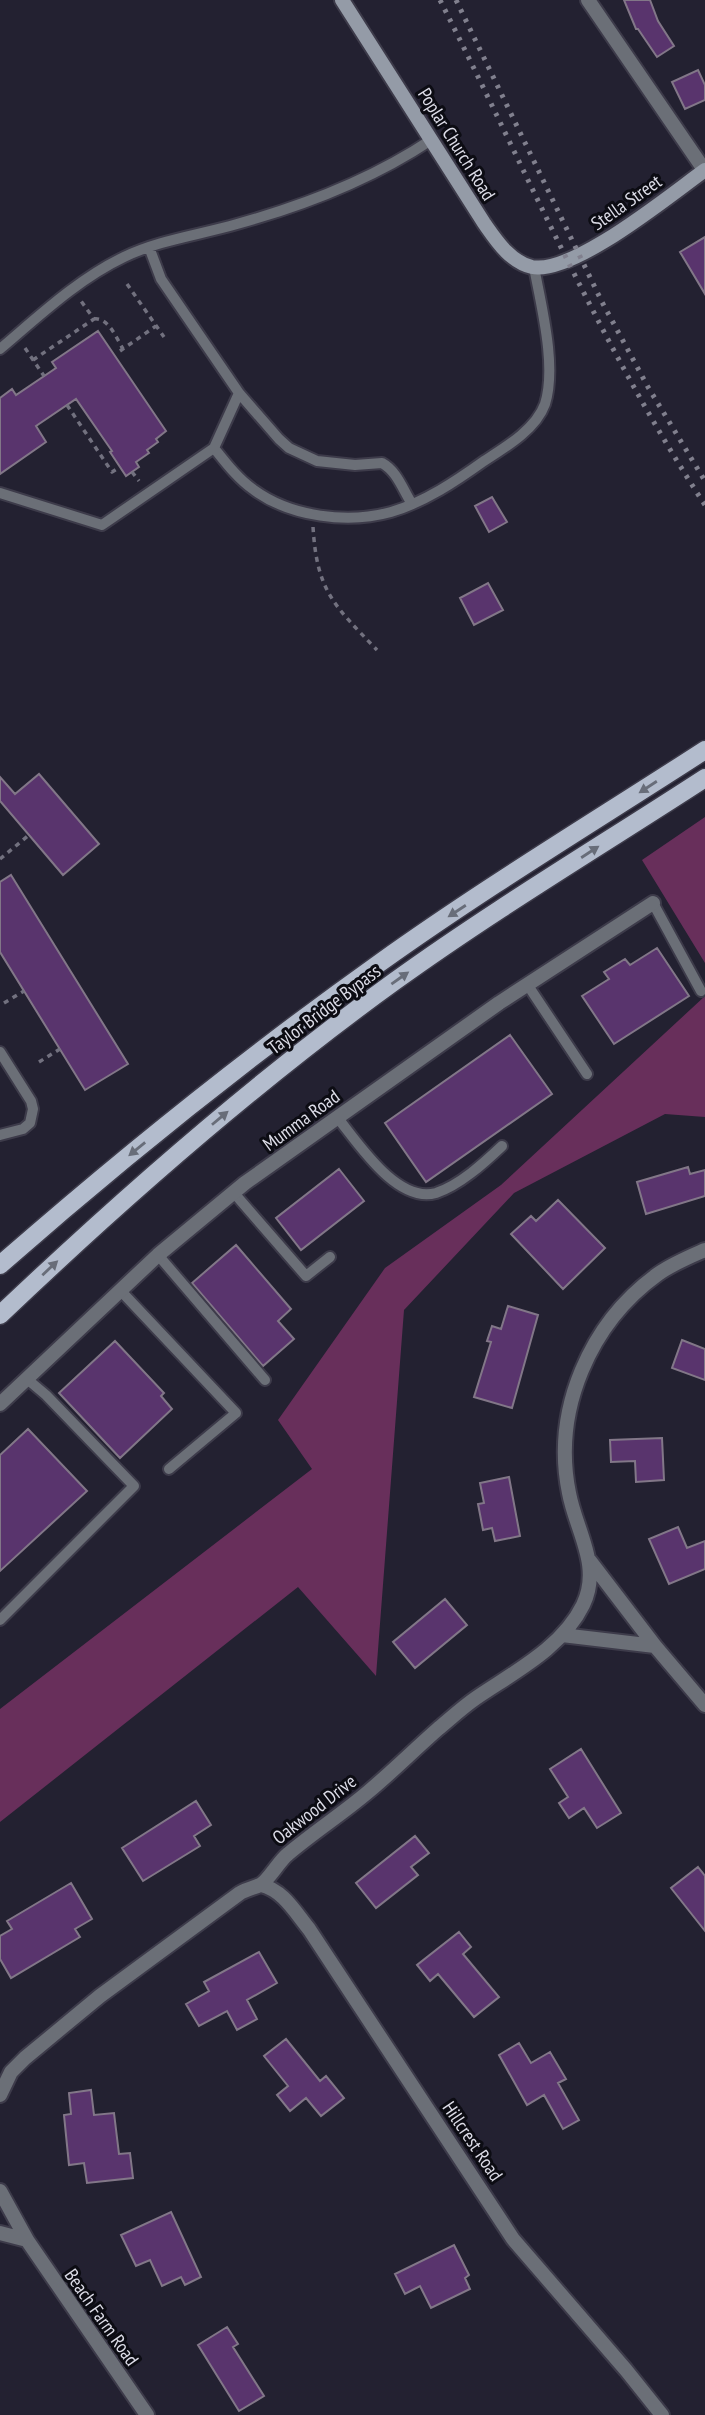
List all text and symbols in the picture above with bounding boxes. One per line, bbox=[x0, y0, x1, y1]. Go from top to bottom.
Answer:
street label: Poplar Church Road bbox=[413, 83, 501, 205]
street label: Stella Street bbox=[586, 169, 667, 235]
one-way arrow bbox=[638, 780, 657, 793]
one-way arrow bbox=[580, 846, 599, 859]
one-way arrow bbox=[447, 904, 466, 917]
street label: Taylor Bridge Bypass bbox=[263, 959, 385, 1059]
one-way arrow bbox=[391, 971, 409, 985]
street label: Mumma Road bbox=[258, 1084, 344, 1156]
one-way arrow bbox=[211, 1110, 229, 1125]
one-way arrow bbox=[128, 1141, 145, 1156]
one-way arrow bbox=[41, 1259, 58, 1276]
street label: Oakwood Drive bbox=[267, 1769, 361, 1849]
street label: Hillcrest Road bbox=[438, 2097, 508, 2185]
street label: Beach Farm Road bbox=[60, 2264, 144, 2370]

